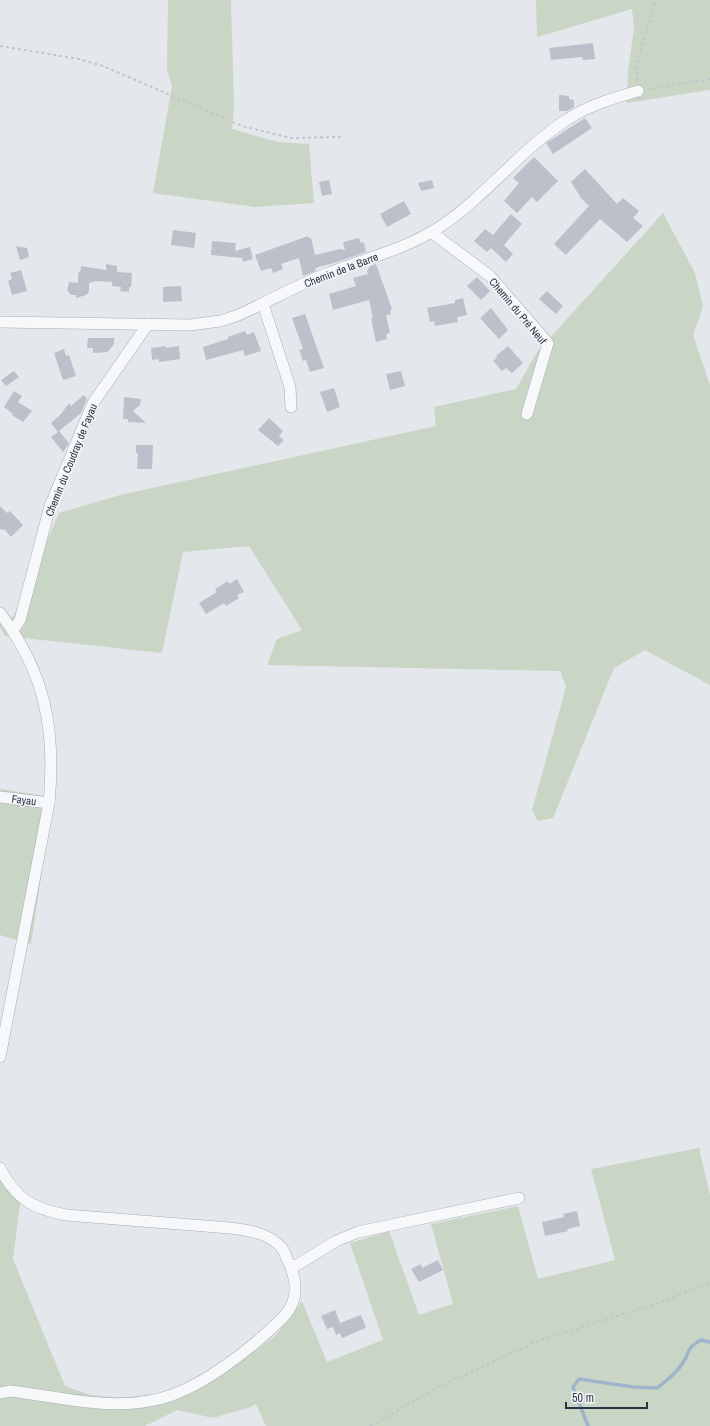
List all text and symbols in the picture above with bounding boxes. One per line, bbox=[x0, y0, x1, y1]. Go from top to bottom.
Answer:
street label: Chemin de la Barre bbox=[302, 249, 380, 291]
street label: Chemin du Pré Neuf bbox=[486, 275, 550, 347]
street label: Chemin du Coudray de Fayau bbox=[42, 402, 100, 518]
street label: Fayau bbox=[11, 792, 37, 808]
scale bar bbox=[566, 1384, 647, 1410]
text: 50 m bbox=[572, 1390, 594, 1406]

